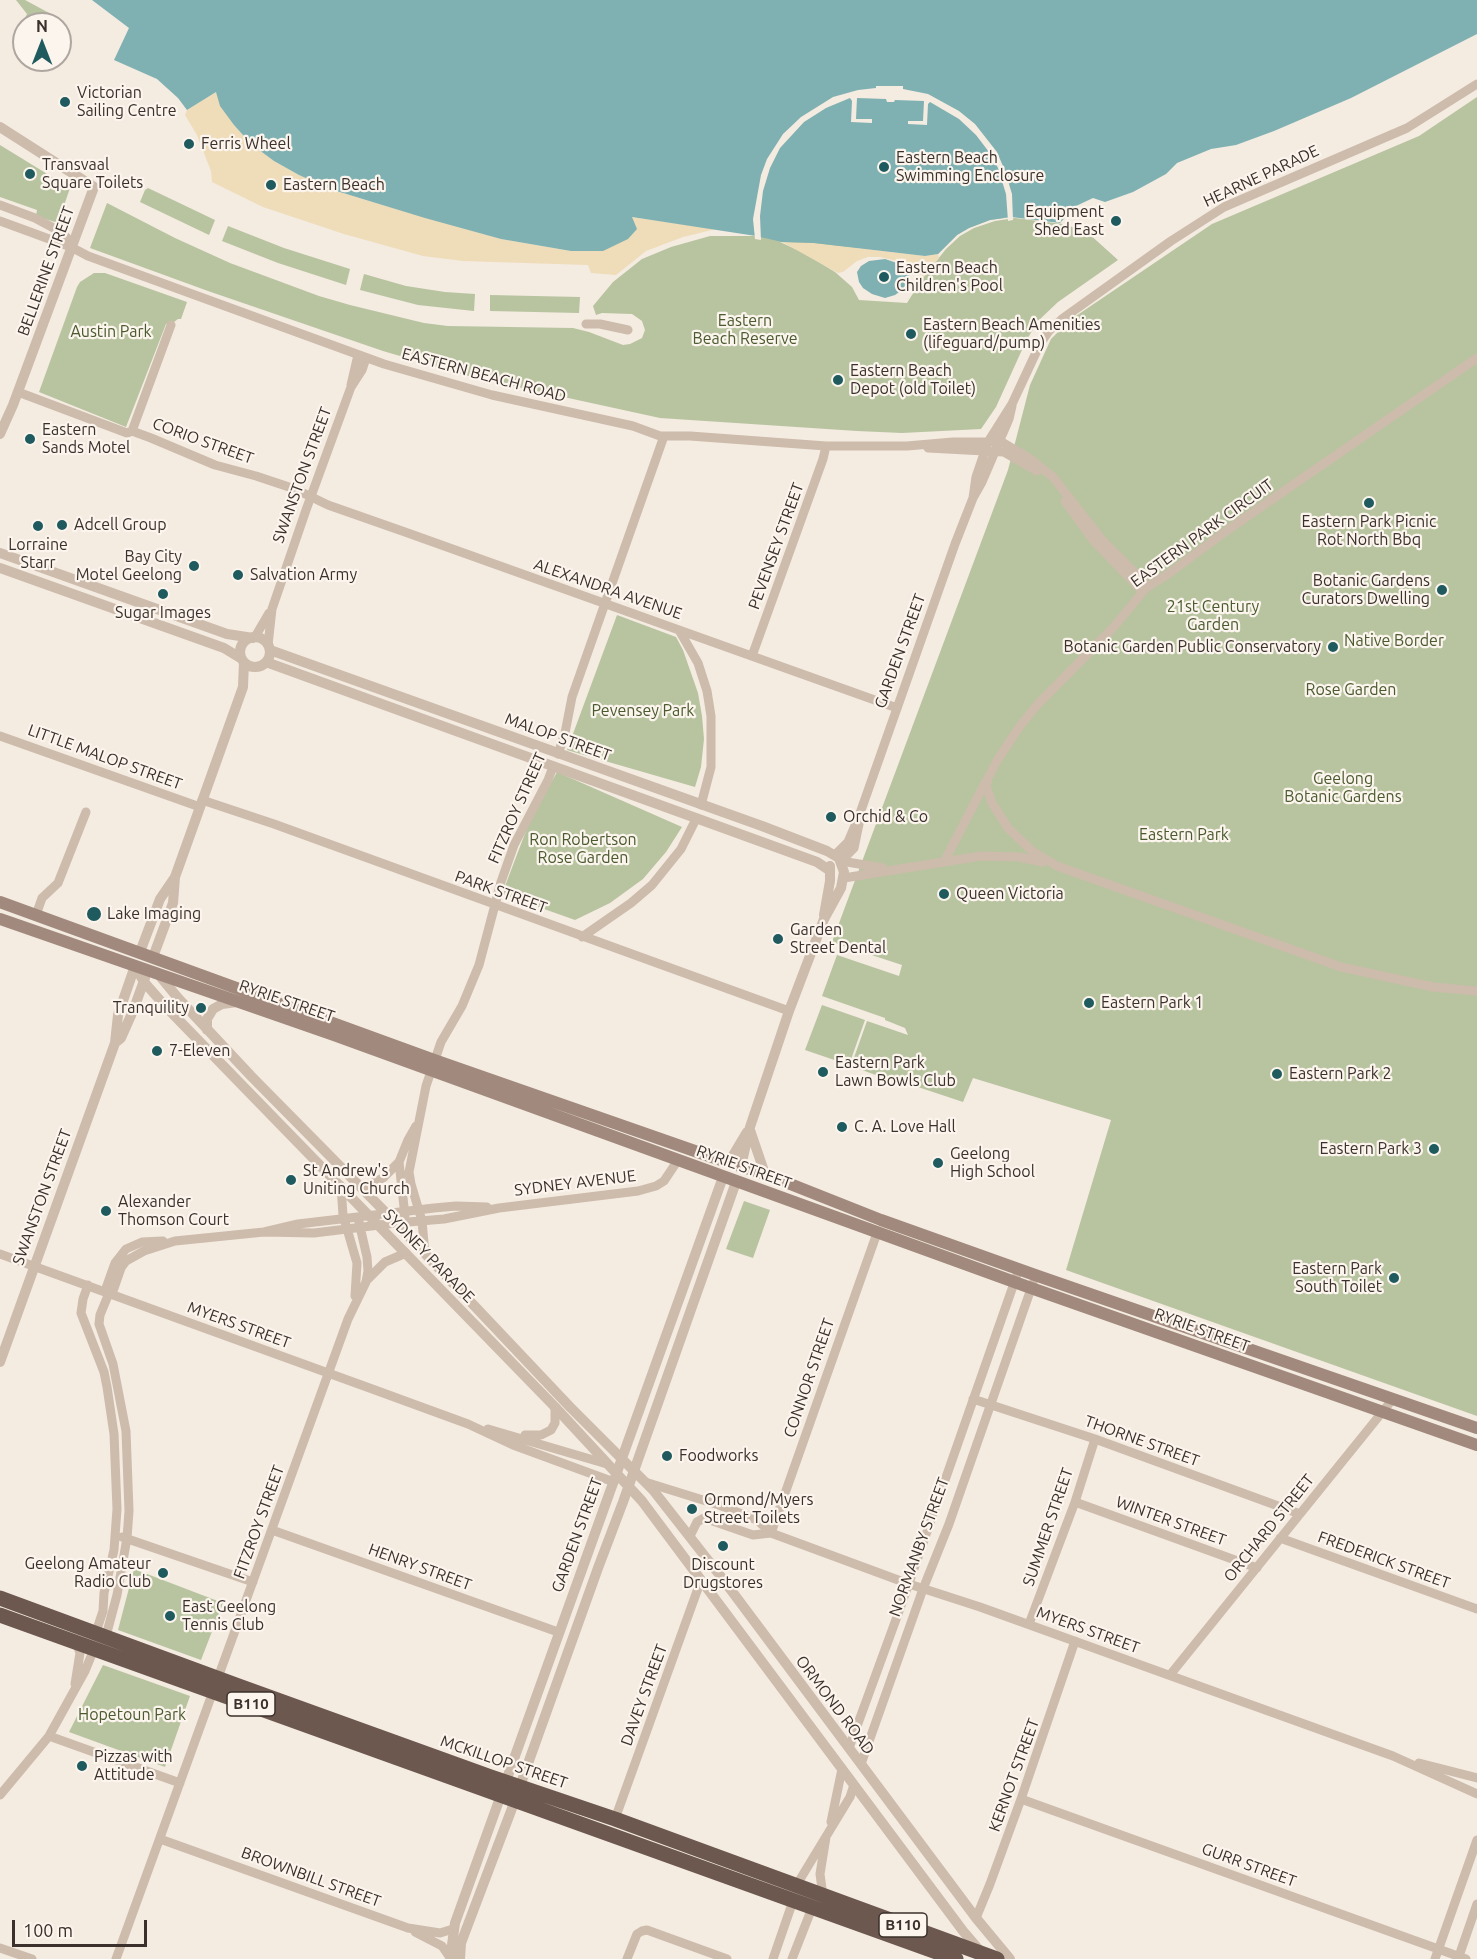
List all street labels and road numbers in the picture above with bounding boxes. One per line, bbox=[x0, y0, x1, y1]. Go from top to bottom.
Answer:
street label: HEARNE PARADE bbox=[1200, 141, 1322, 211]
street label: BELLERINE STREET bbox=[14, 204, 78, 338]
street label: EASTERN BEACH ROAD bbox=[400, 344, 568, 406]
street label: SWANSTON STREET bbox=[268, 404, 336, 546]
street label: CORIO STREET bbox=[150, 414, 256, 468]
street label: EASTERN PARK CIRCUIT bbox=[1127, 475, 1277, 591]
street label: PEVENSEY STREET bbox=[744, 480, 808, 612]
street label: ALEXANDRA AVENUE bbox=[531, 555, 685, 623]
street label: GARDEN STREET bbox=[870, 591, 930, 711]
street label: MALOP STREET bbox=[502, 709, 614, 765]
street label: LITTLE MALOP STREET bbox=[25, 720, 185, 794]
street label: FITZROY STREET bbox=[484, 750, 550, 866]
street label: PARK STREET bbox=[452, 866, 550, 918]
street label: RYRIE STREET bbox=[237, 976, 337, 1026]
street label: SWANSTON STREET bbox=[8, 1126, 76, 1268]
street label: RYRIE STREET bbox=[694, 1141, 794, 1193]
street label: SYDNEY AVENUE bbox=[513, 1166, 637, 1200]
street label: SYDNEY PARADE bbox=[379, 1205, 479, 1307]
street label: MYERS STREET bbox=[185, 1297, 293, 1353]
street label: RYRIE STREET bbox=[1152, 1304, 1252, 1356]
street label: CONNOR STREET bbox=[780, 1316, 838, 1440]
street label: THORNE STREET bbox=[1082, 1411, 1202, 1471]
street label: FITZROY STREET bbox=[230, 1463, 288, 1581]
street label: SUMMER STREET bbox=[1019, 1465, 1077, 1589]
street label: ORCHARD STREET bbox=[1220, 1470, 1318, 1586]
street label: GARDEN STREET bbox=[547, 1475, 607, 1595]
street label: NORMANBY STREET bbox=[885, 1475, 953, 1619]
street label: WINTER STREET bbox=[1113, 1492, 1229, 1550]
street label: FREDERICK STREET bbox=[1315, 1527, 1453, 1593]
street label: HENRY STREET bbox=[366, 1539, 474, 1595]
street label: MYERS STREET bbox=[1034, 1602, 1142, 1658]
street label: DAVEY STREET bbox=[617, 1642, 671, 1748]
street label: ORMOND ROAD bbox=[792, 1652, 878, 1758]
road number: B110 bbox=[227, 1692, 275, 1716]
street label: KERNOT STREET bbox=[985, 1716, 1043, 1834]
street label: MCKILLOP STREET bbox=[438, 1731, 570, 1793]
street label: GURR STREET bbox=[1199, 1839, 1299, 1891]
street label: BROWNBILL STREET bbox=[239, 1843, 383, 1911]
road number: B110 bbox=[879, 1913, 927, 1937]

